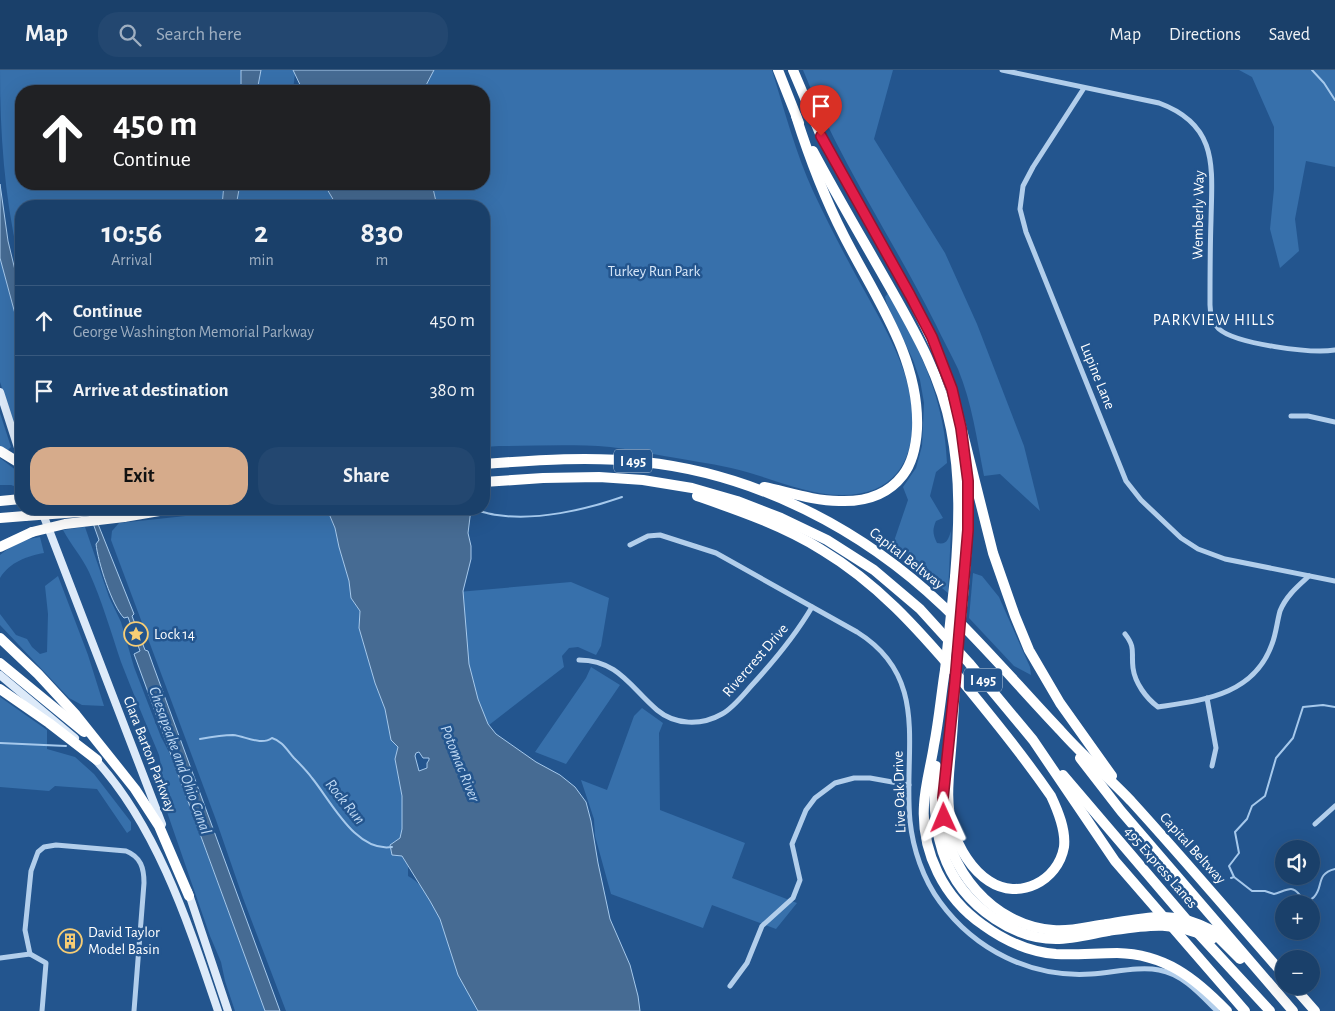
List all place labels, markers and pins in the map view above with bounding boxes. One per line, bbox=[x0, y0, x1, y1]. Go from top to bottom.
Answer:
pin bbox=[800, 85, 842, 136]
place icon: Lock 14 bbox=[123, 621, 149, 647]
place label: Lock 14 bbox=[154, 627, 195, 642]
place label: David Taylor Model Basin bbox=[88, 925, 160, 957]
building icon: David Taylor Model Basin bbox=[57, 928, 83, 954]

